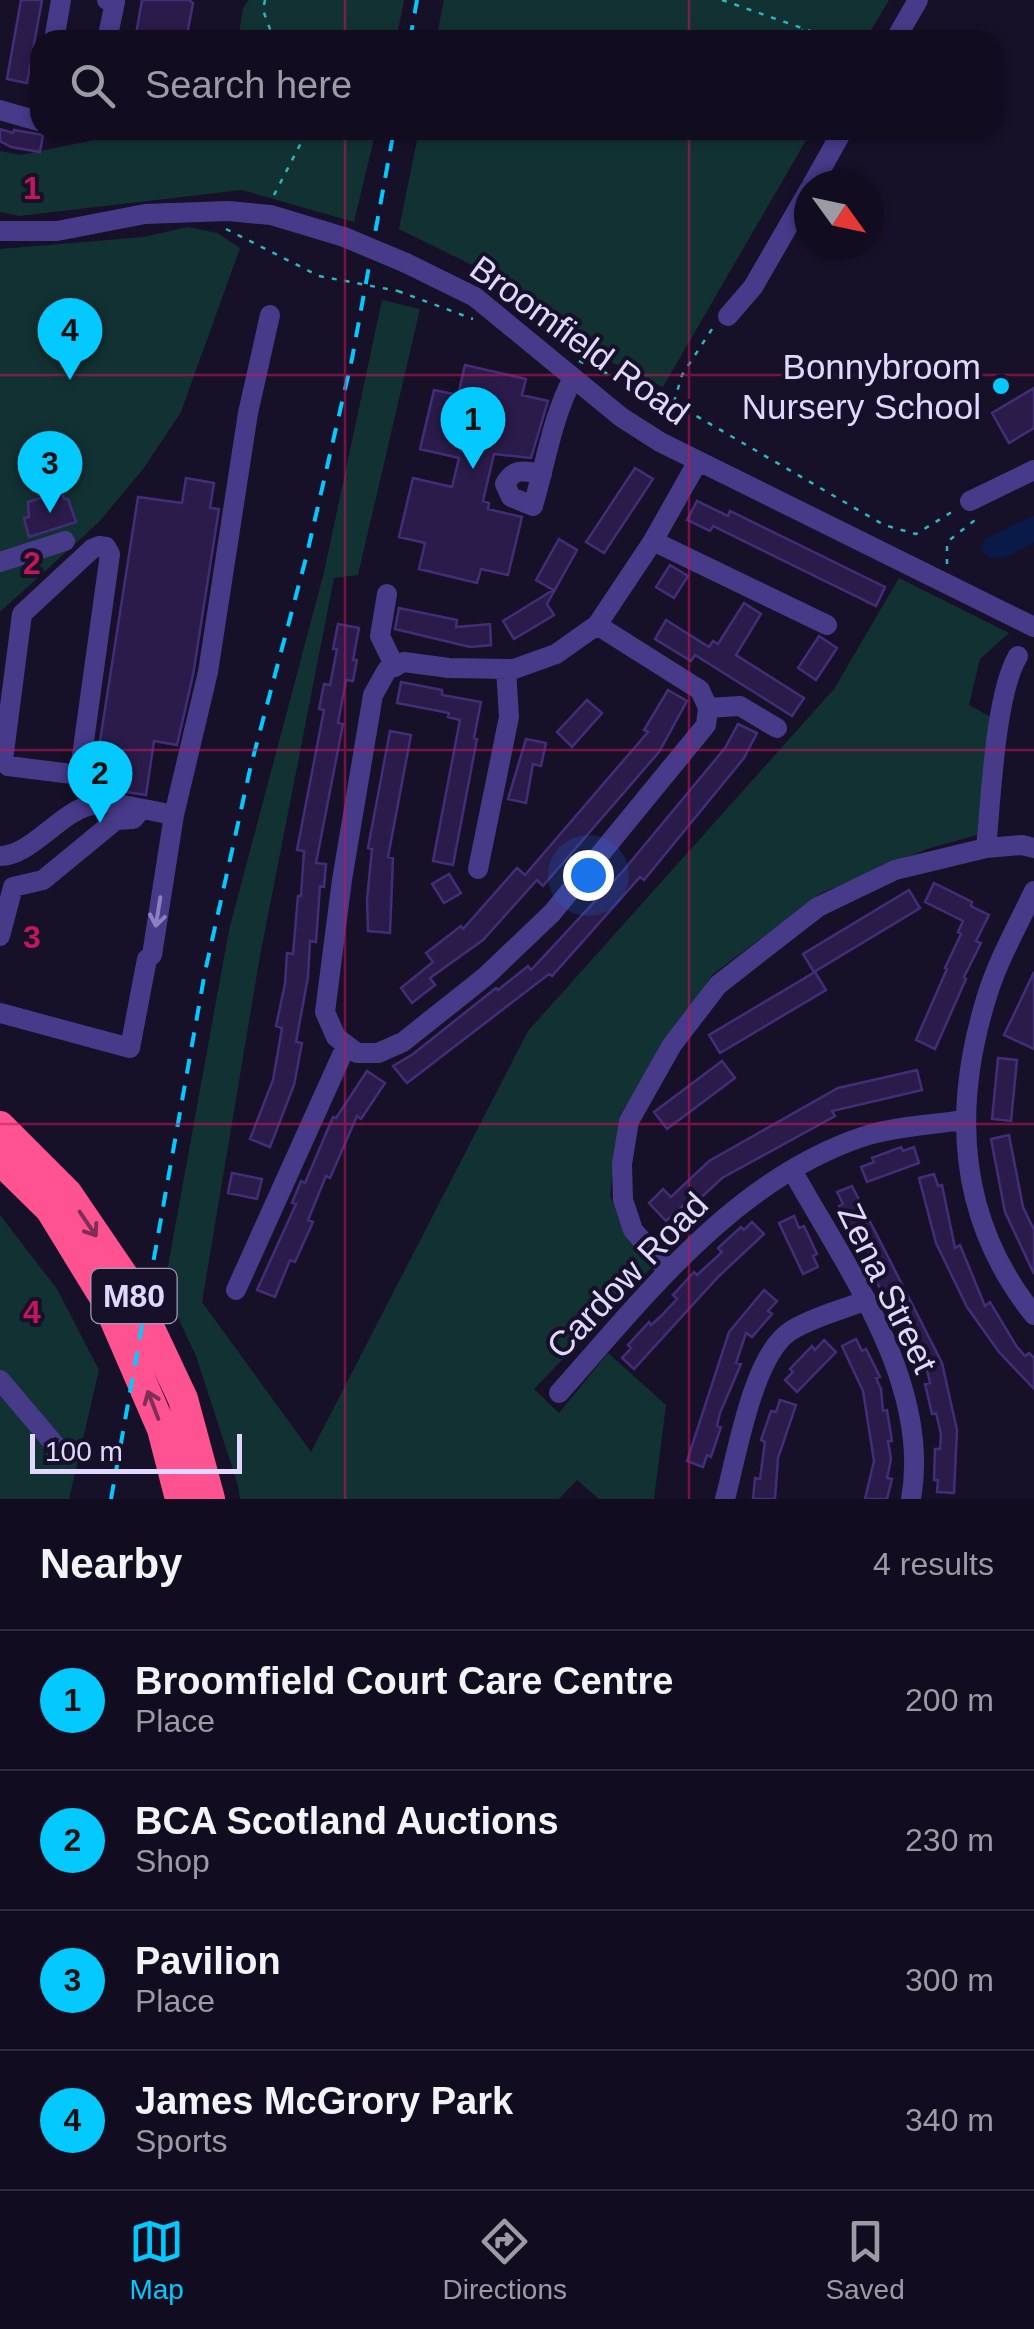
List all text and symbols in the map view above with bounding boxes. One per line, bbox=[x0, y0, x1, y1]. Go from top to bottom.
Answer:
search box bbox=[30, 30, 1004, 140]
icon: search bbox=[65, 58, 120, 113]
text: Search here bbox=[145, 64, 352, 106]
text: 1 bbox=[23, 170, 41, 206]
north arrow bbox=[794, 170, 884, 260]
street label: Broomfield Road bbox=[463, 248, 697, 432]
pin: 4 bbox=[38, 298, 102, 380]
place label: Bonnybroom Nursery School bbox=[742, 347, 981, 426]
marker: Bonnybroom Nursery School bbox=[990, 375, 1012, 397]
pin: 1 bbox=[440, 386, 506, 469]
pin: 3 bbox=[18, 430, 82, 513]
text: 2 bbox=[23, 545, 41, 581]
pin: 2 bbox=[68, 740, 132, 823]
your location bbox=[563, 850, 614, 901]
one-way arrow bbox=[148, 895, 167, 927]
text: 3 bbox=[23, 919, 41, 955]
street label: Cardow Road bbox=[539, 1184, 715, 1366]
street label: Zena Street bbox=[830, 1197, 946, 1379]
one-way arrow bbox=[78, 1209, 99, 1238]
road number: M80 bbox=[92, 1269, 176, 1323]
text: 4 bbox=[23, 1294, 41, 1330]
one-way arrow bbox=[143, 1391, 161, 1421]
scale bar bbox=[30, 1429, 242, 1474]
text: 100 m bbox=[45, 1436, 123, 1467]
text: Nearby bbox=[40, 1540, 182, 1587]
text: 4 results bbox=[873, 1546, 994, 1582]
text: Broomfield Court Care Centre bbox=[135, 1660, 673, 1702]
text: 1 bbox=[64, 1682, 81, 1718]
text: 200 m bbox=[905, 1682, 994, 1718]
text: Place bbox=[135, 1703, 215, 1739]
text: BCA Scotland Auctions bbox=[135, 1800, 559, 1842]
text: 2 bbox=[64, 1822, 81, 1858]
text: 230 m bbox=[905, 1822, 994, 1858]
text: Shop bbox=[135, 1843, 210, 1879]
text: Pavilion bbox=[135, 1940, 281, 1982]
text: 3 bbox=[64, 1962, 81, 1998]
text: 300 m bbox=[905, 1962, 994, 1998]
text: Place bbox=[135, 1983, 215, 2019]
text: James McGrory Park bbox=[135, 2080, 513, 2122]
text: 4 bbox=[64, 2102, 81, 2138]
text: 340 m bbox=[905, 2102, 994, 2138]
text: Sports bbox=[135, 2123, 227, 2159]
tab: Map bbox=[129, 2214, 184, 2306]
tab: Directions bbox=[443, 2214, 567, 2306]
tab: Saved bbox=[825, 2214, 905, 2306]

